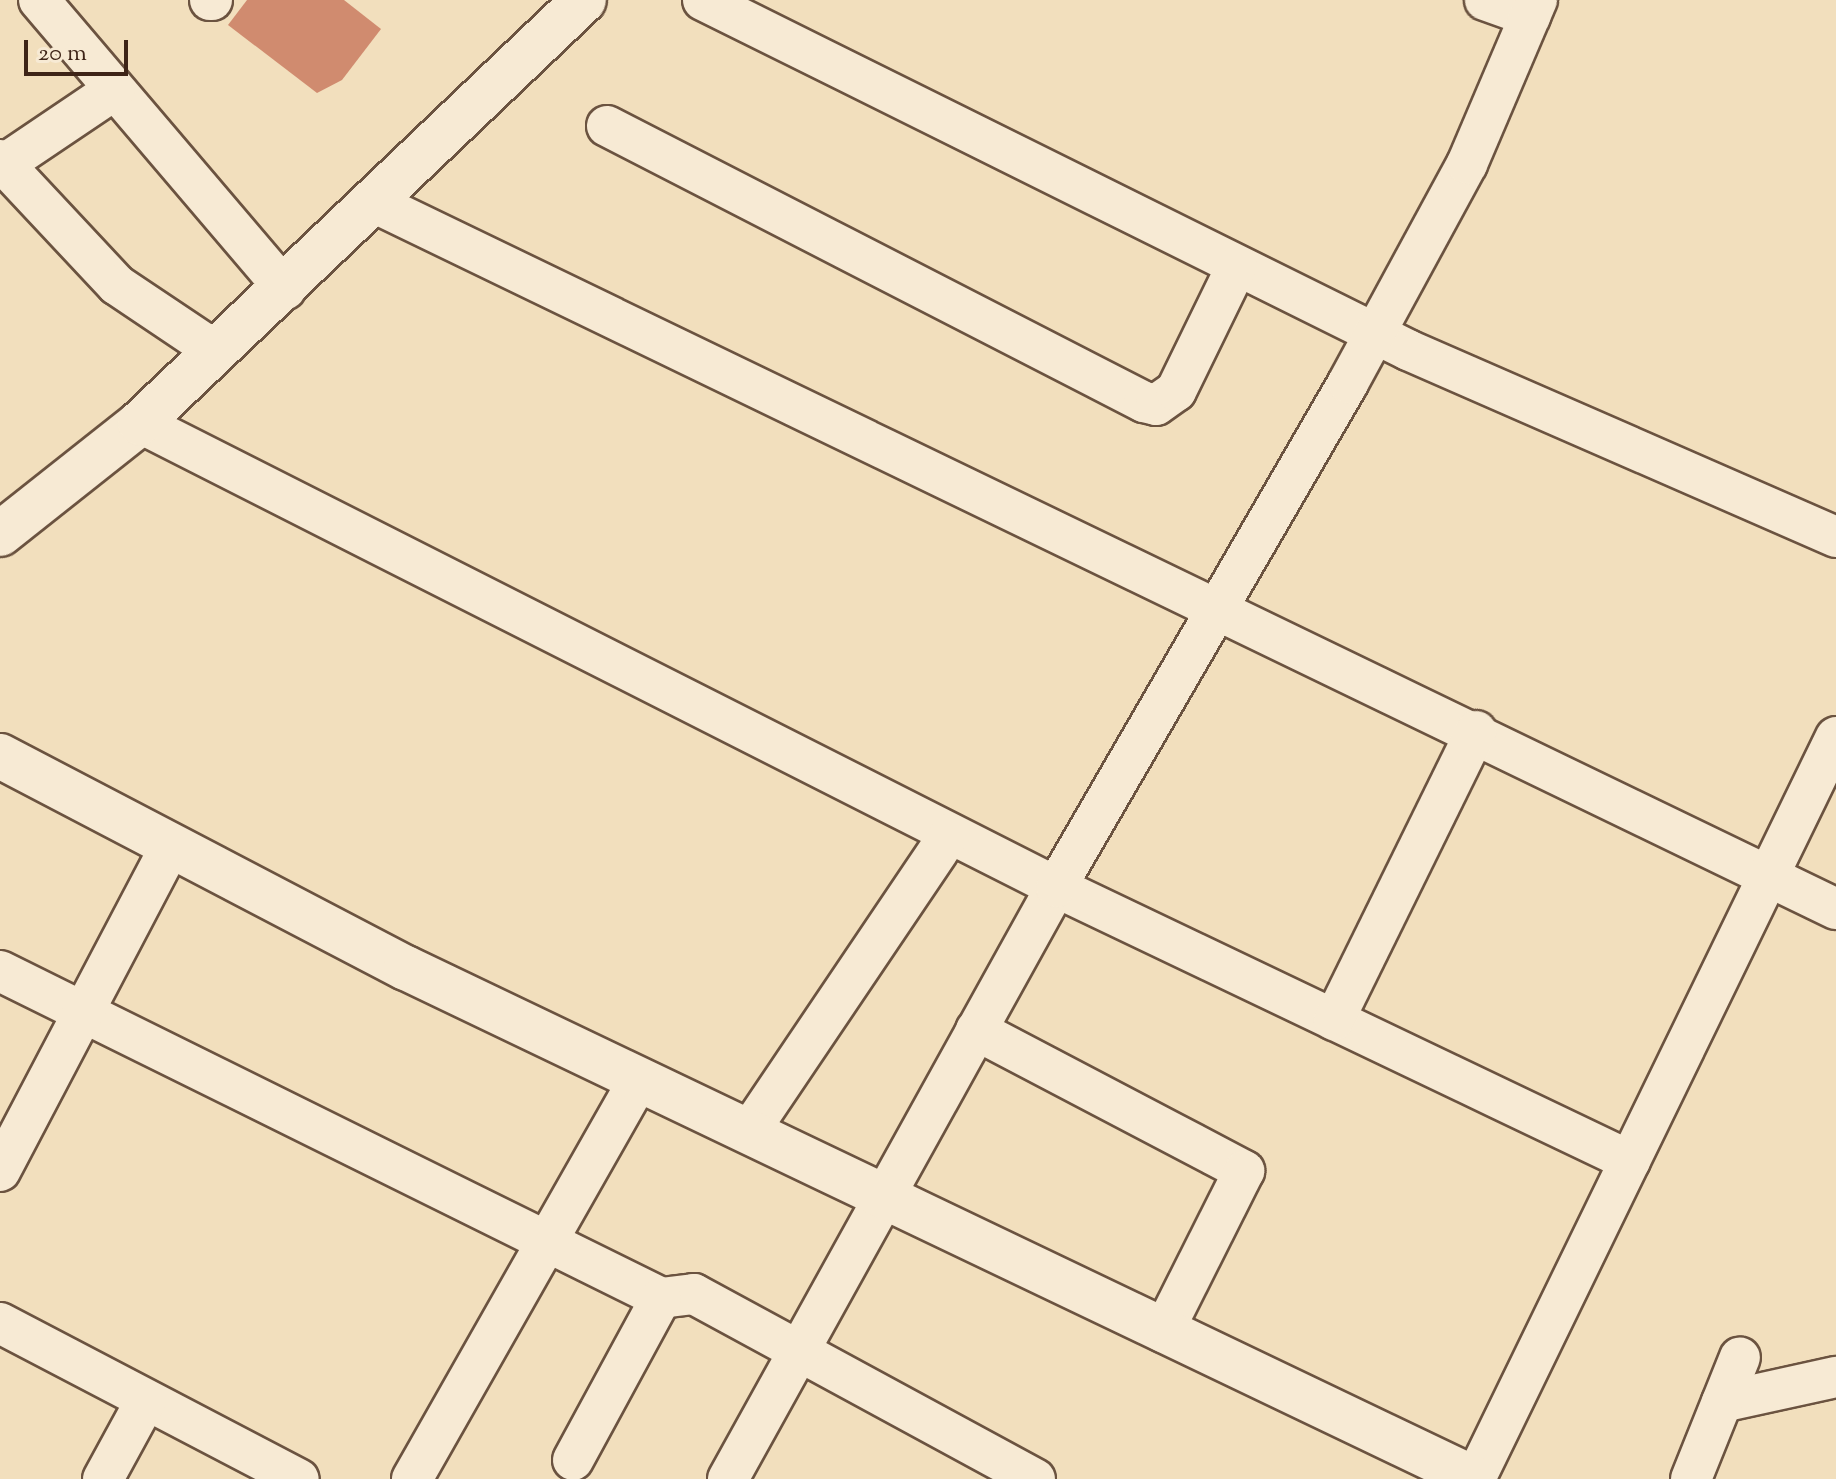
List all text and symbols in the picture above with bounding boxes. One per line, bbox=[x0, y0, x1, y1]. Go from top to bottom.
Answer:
scale bar bbox=[28, 24, 132, 74]
text: 20 m bbox=[38, 37, 87, 71]

